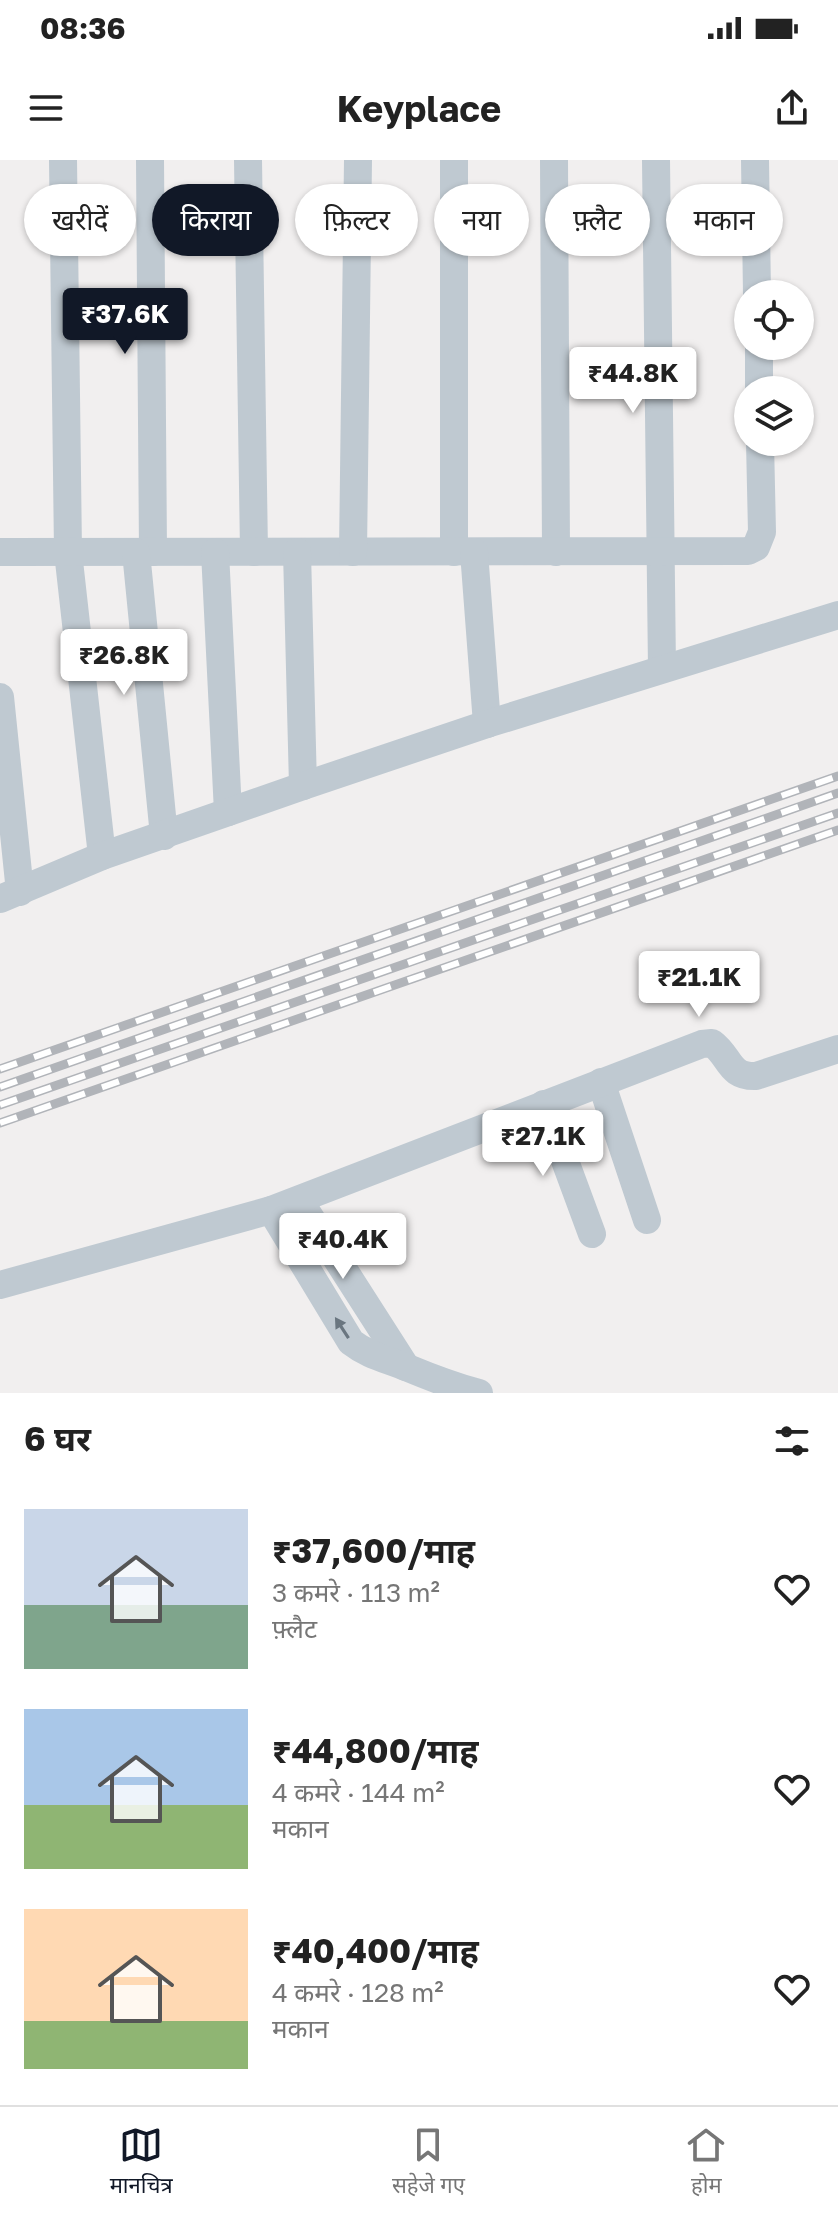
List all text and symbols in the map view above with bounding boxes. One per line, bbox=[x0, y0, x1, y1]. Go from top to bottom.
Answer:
text: 08:36 bbox=[40, 10, 126, 46]
icon: menu bbox=[24, 86, 68, 130]
icon: share bbox=[770, 86, 814, 130]
text: Keyplace bbox=[337, 87, 501, 130]
chip: खरीदें bbox=[24, 184, 136, 256]
chip: किराया bbox=[152, 184, 279, 256]
chip: फ़िल्टर bbox=[295, 184, 418, 256]
chip: नया bbox=[434, 184, 529, 256]
chip: फ़्लैट bbox=[545, 184, 650, 256]
chip: मकान bbox=[666, 184, 783, 256]
map controls bbox=[734, 280, 814, 456]
button: locate bbox=[734, 280, 814, 360]
pin: ₹37.6K bbox=[60, 288, 190, 356]
text: ₹37.6K bbox=[81, 298, 169, 329]
pin: ₹44.8K bbox=[568, 347, 698, 415]
text: ₹44.8K bbox=[587, 357, 679, 388]
button: layers bbox=[734, 376, 814, 456]
pin: ₹26.8K bbox=[59, 629, 189, 697]
text: ₹26.8K bbox=[78, 639, 170, 670]
pin: ₹21.1K bbox=[634, 951, 764, 1019]
text: ₹21.1K bbox=[657, 961, 741, 992]
pin: ₹27.1K bbox=[478, 1110, 608, 1178]
text: ₹27.1K bbox=[500, 1120, 586, 1151]
pin: ₹40.4K bbox=[278, 1213, 408, 1281]
text: ₹40.4K bbox=[297, 1223, 389, 1254]
one-way arrow bbox=[334, 1318, 349, 1339]
text: 6 घर bbox=[24, 1418, 91, 1458]
icon: filters bbox=[770, 1419, 814, 1463]
text: ₹37,600/माह bbox=[272, 1530, 475, 1570]
icon: home bbox=[88, 1541, 184, 1637]
icon: heart bbox=[770, 1567, 814, 1611]
text: 3 कमरे · 113 m² bbox=[272, 1577, 440, 1608]
text: फ़्लैट bbox=[272, 1613, 317, 1644]
text: ₹44,800/माह bbox=[272, 1730, 479, 1770]
icon: home bbox=[88, 1741, 184, 1837]
icon: heart bbox=[770, 1767, 814, 1811]
text: 4 कमरे · 144 m² bbox=[272, 1777, 445, 1808]
text: मकान bbox=[272, 1813, 329, 1844]
text: ₹40,400/माह bbox=[272, 1930, 479, 1970]
icon: home bbox=[88, 1941, 184, 2037]
icon: heart bbox=[770, 1967, 814, 2011]
text: 4 कमरे · 128 m² bbox=[272, 1977, 444, 2008]
text: मकान bbox=[272, 2013, 329, 2044]
tab: मानचित्र bbox=[110, 2123, 173, 2202]
tab: सहेजे गए bbox=[392, 2123, 465, 2202]
tab: होम bbox=[684, 2123, 728, 2202]

